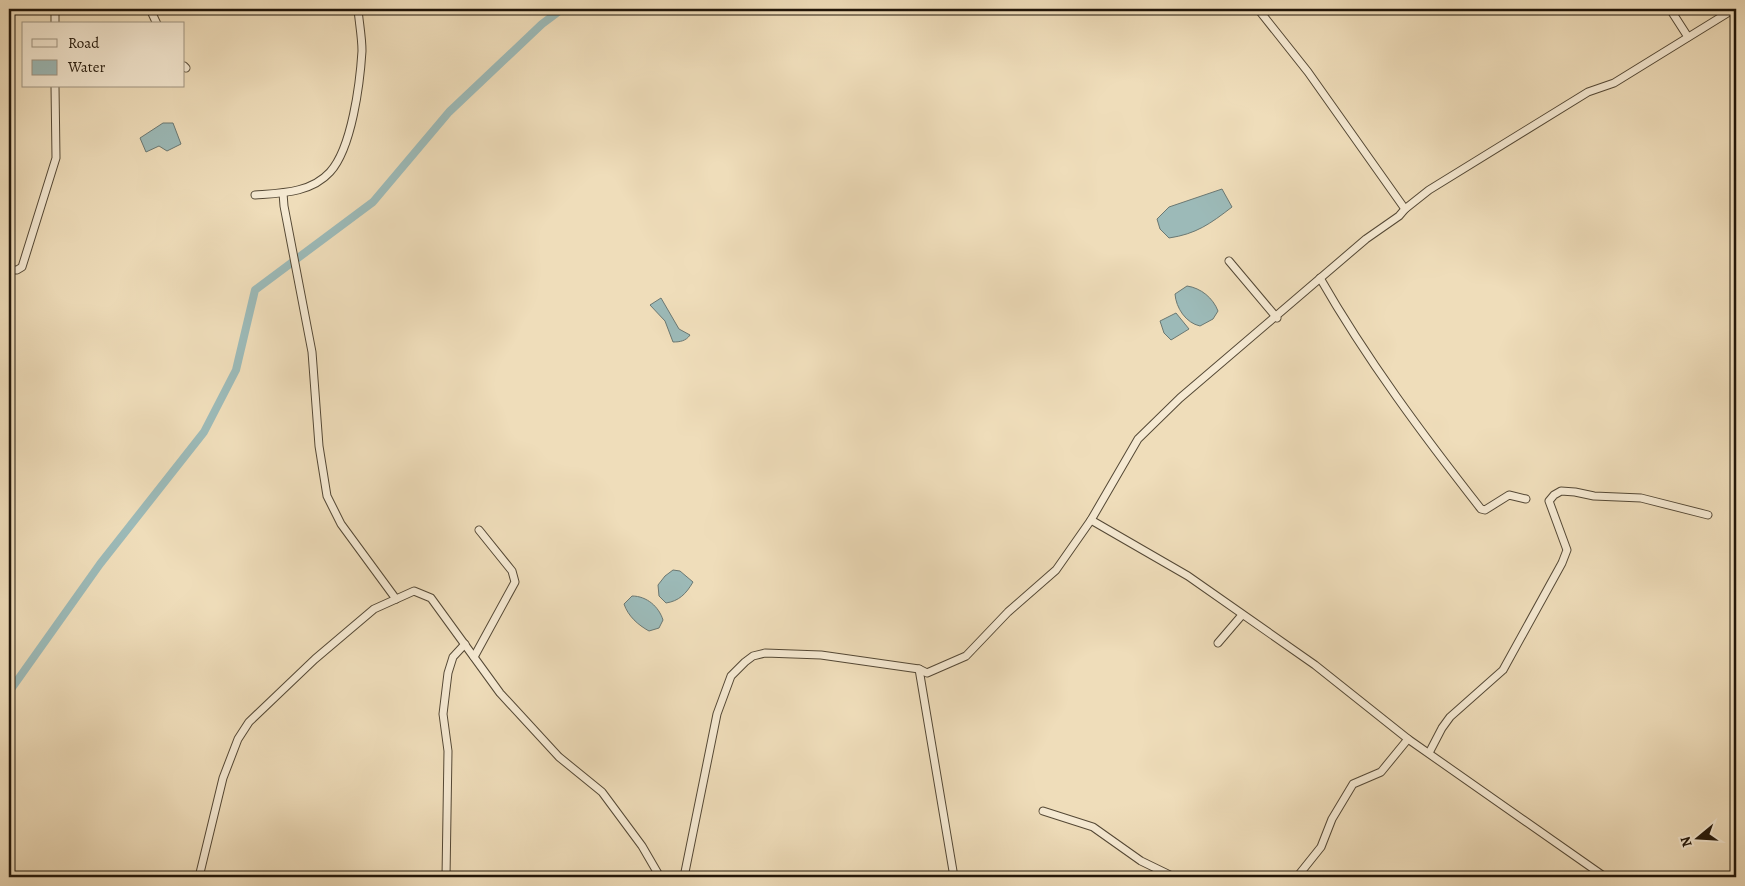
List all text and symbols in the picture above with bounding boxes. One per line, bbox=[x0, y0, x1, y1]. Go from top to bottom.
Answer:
legend bbox=[22, 22, 185, 88]
text: Road bbox=[68, 33, 100, 53]
text: Water bbox=[67, 57, 105, 77]
north arrow bbox=[1672, 814, 1722, 864]
text: N bbox=[1676, 834, 1697, 850]

